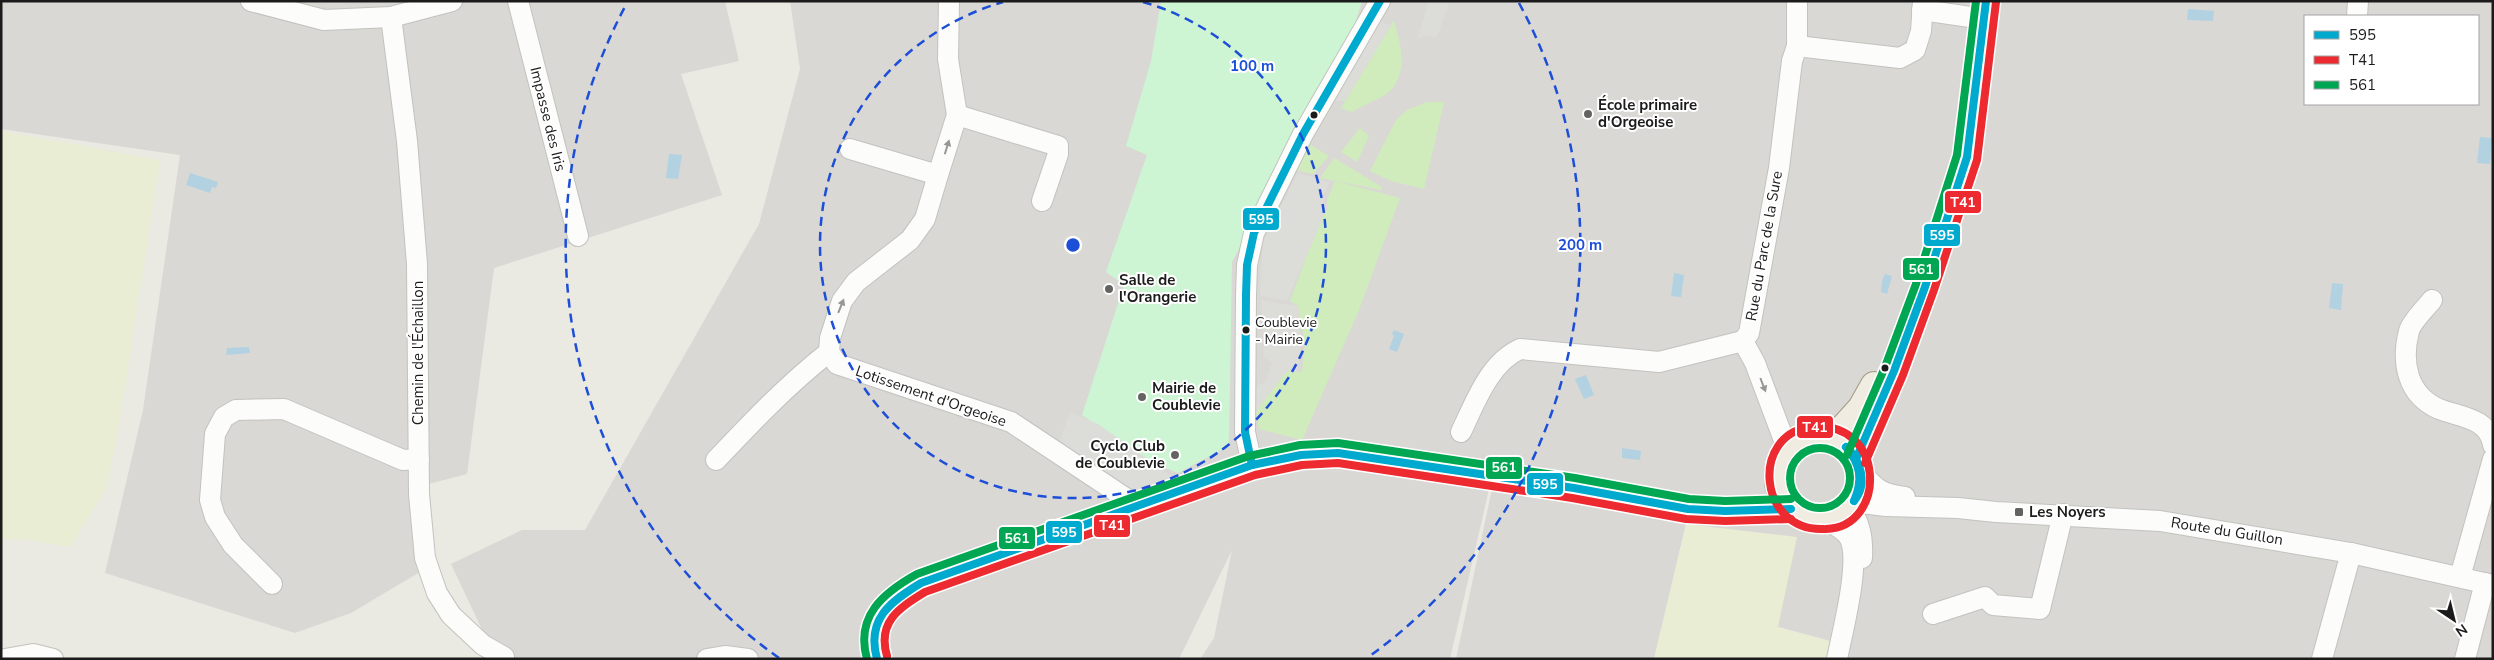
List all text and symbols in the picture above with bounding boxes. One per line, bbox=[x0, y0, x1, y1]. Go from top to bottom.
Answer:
legend bbox=[2304, 15, 2479, 105]
text: 595 bbox=[2349, 25, 2376, 45]
text: T41 bbox=[2349, 50, 2376, 70]
text: 100 m bbox=[1230, 56, 1274, 76]
street label: Impasse des Iris bbox=[525, 65, 571, 173]
text: 561 bbox=[2349, 75, 2376, 95]
place label: École primaire d'Orgeoise bbox=[1598, 95, 1697, 132]
marker: École primaire d'Orgeoise bbox=[1582, 108, 1594, 120]
unlabelled marker bbox=[1309, 110, 1319, 120]
one-way arrow bbox=[943, 139, 951, 154]
street label: Rue du Parc de la Sure bbox=[1741, 169, 1787, 323]
line badge: T41 bbox=[1944, 190, 1982, 214]
text: T41 bbox=[1950, 193, 1976, 212]
line badge: 595 bbox=[1242, 207, 1280, 231]
text: 595 bbox=[1248, 210, 1274, 229]
line badge: 595 bbox=[1923, 223, 1961, 247]
text: 595 bbox=[1929, 226, 1955, 245]
text: 200 m bbox=[1558, 235, 1602, 255]
centre of rings bbox=[1064, 236, 1082, 254]
line badge: 561 bbox=[1902, 257, 1940, 281]
text: 561 bbox=[1908, 260, 1934, 279]
place label: Salle de l'Orangerie bbox=[1119, 270, 1196, 307]
street label: Chemin de l'Échaillon bbox=[408, 281, 428, 425]
marker: Salle de l'Orangerie bbox=[1103, 283, 1115, 295]
one-way arrow bbox=[837, 298, 845, 313]
place label: Coublevie - Mairie bbox=[1255, 313, 1317, 349]
marker: Coublevie - Mairie bbox=[1241, 325, 1251, 335]
street label: Lotissement d'Orgeoise bbox=[853, 361, 1009, 431]
unlabelled marker bbox=[1880, 363, 1890, 373]
place label: Mairie de Coublevie bbox=[1152, 378, 1221, 415]
one-way arrow bbox=[1759, 378, 1767, 393]
marker: Mairie de Coublevie bbox=[1136, 391, 1148, 403]
line badge: T41 bbox=[1796, 415, 1834, 439]
text: T41 bbox=[1802, 418, 1828, 437]
place label: Cyclo Club de Coublevie bbox=[1075, 436, 1165, 473]
marker: Cyclo Club de Coublevie bbox=[1169, 449, 1181, 461]
line badge: 561 bbox=[1485, 456, 1523, 480]
text: 561 bbox=[1491, 458, 1517, 477]
line badge: 595 bbox=[1526, 472, 1564, 496]
text: 595 bbox=[1532, 475, 1558, 494]
place label: Les Noyers bbox=[2029, 502, 2106, 522]
marker: Les Noyers bbox=[2013, 506, 2025, 518]
street label: Route du Guillon bbox=[2170, 512, 2284, 550]
line badge: T41 bbox=[1093, 514, 1131, 538]
text: T41 bbox=[1099, 516, 1125, 535]
line badge: 595 bbox=[1045, 520, 1083, 544]
text: 595 bbox=[1051, 523, 1077, 542]
line badge: 561 bbox=[998, 526, 1036, 550]
text: 561 bbox=[1004, 529, 1030, 548]
north arrow bbox=[2429, 595, 2479, 645]
text: N bbox=[2451, 619, 2471, 641]

